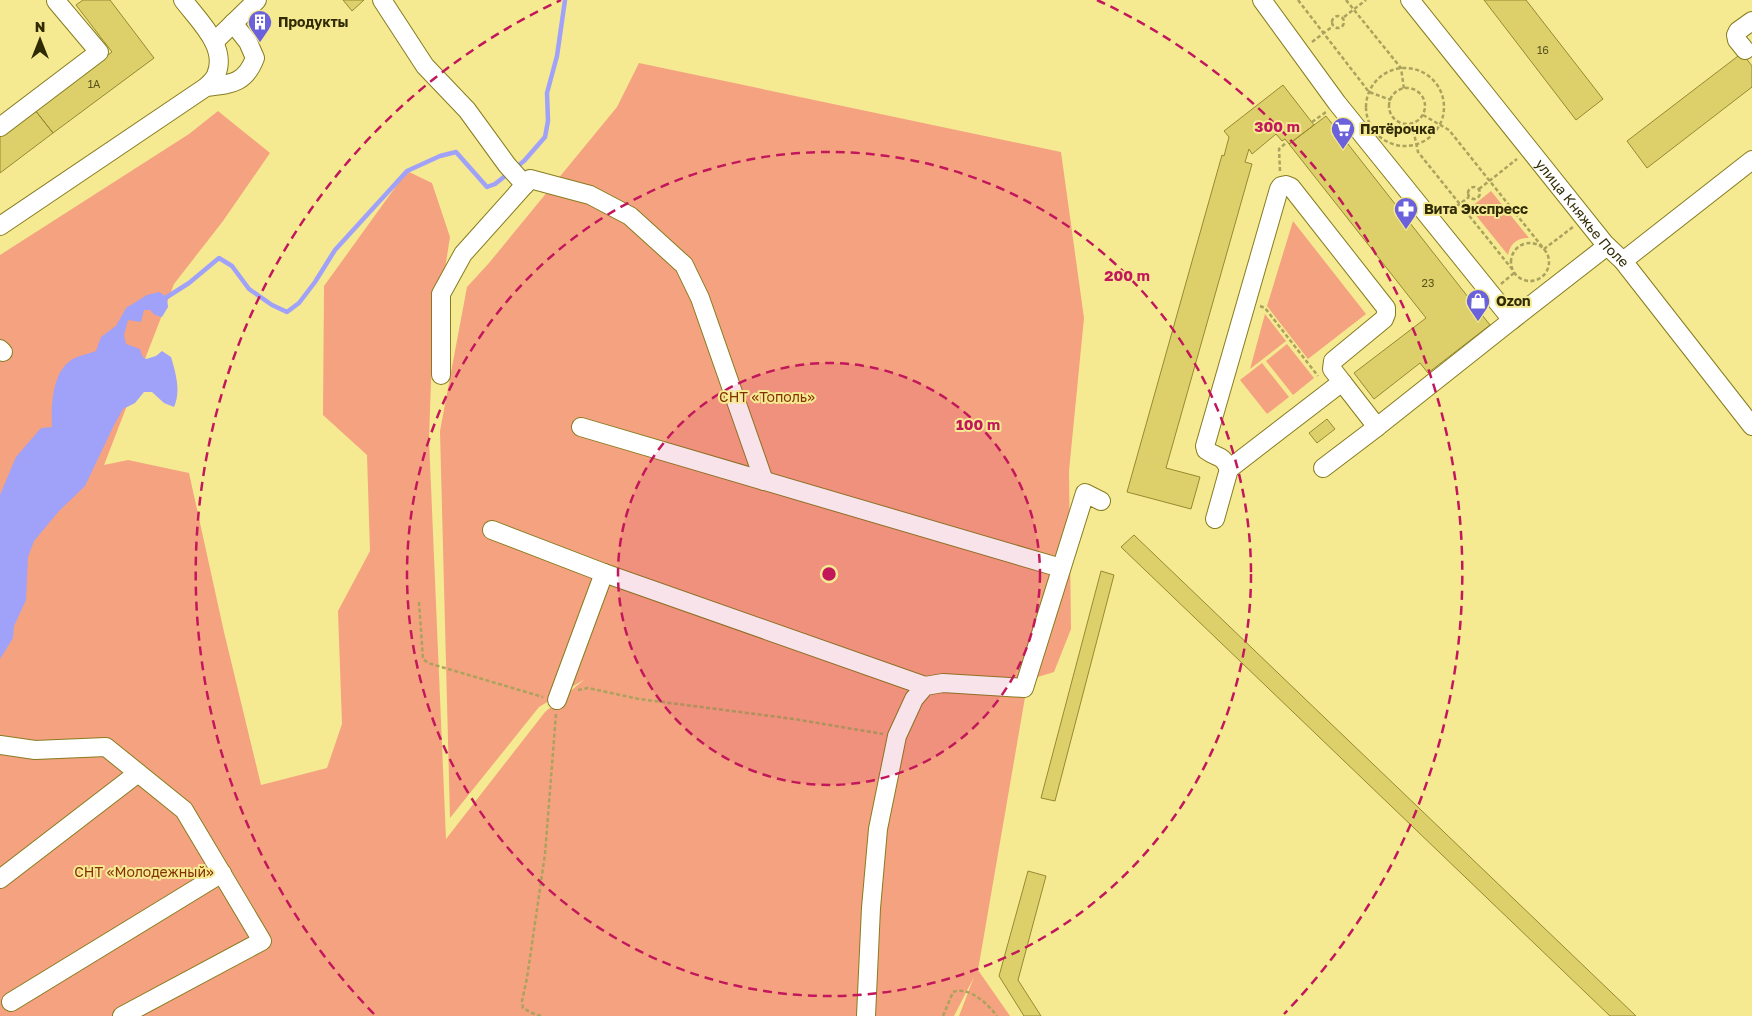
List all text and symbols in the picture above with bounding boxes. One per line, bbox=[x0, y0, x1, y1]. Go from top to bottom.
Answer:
building icon: Продукты bbox=[247, 9, 273, 43]
place label: Продукты bbox=[278, 13, 348, 30]
north arrow bbox=[15, 15, 65, 65]
text: N bbox=[35, 18, 45, 35]
house number: 16 bbox=[1537, 43, 1549, 56]
house number: 1А bbox=[88, 77, 101, 90]
supermarket icon: Пятёрочка bbox=[1330, 116, 1356, 150]
text: 300 m bbox=[1254, 117, 1300, 135]
place label: Пятёрочка bbox=[1360, 120, 1435, 137]
street label: улица Княжье Поле bbox=[1532, 155, 1633, 270]
pharmacy icon: Вита Экспресс bbox=[1393, 196, 1419, 230]
place label: Вита Экспресс bbox=[1424, 200, 1528, 217]
text: 200 m bbox=[1104, 266, 1150, 284]
house number: 23 bbox=[1422, 276, 1434, 289]
shop icon: Ozon bbox=[1465, 288, 1491, 322]
place label: Ozon bbox=[1496, 292, 1531, 309]
park label: СНТ «Тополь» bbox=[719, 388, 815, 405]
text: 100 m bbox=[956, 415, 1000, 433]
centre of rings bbox=[820, 565, 838, 583]
park label: СНТ «Молодежный» bbox=[74, 863, 214, 880]

